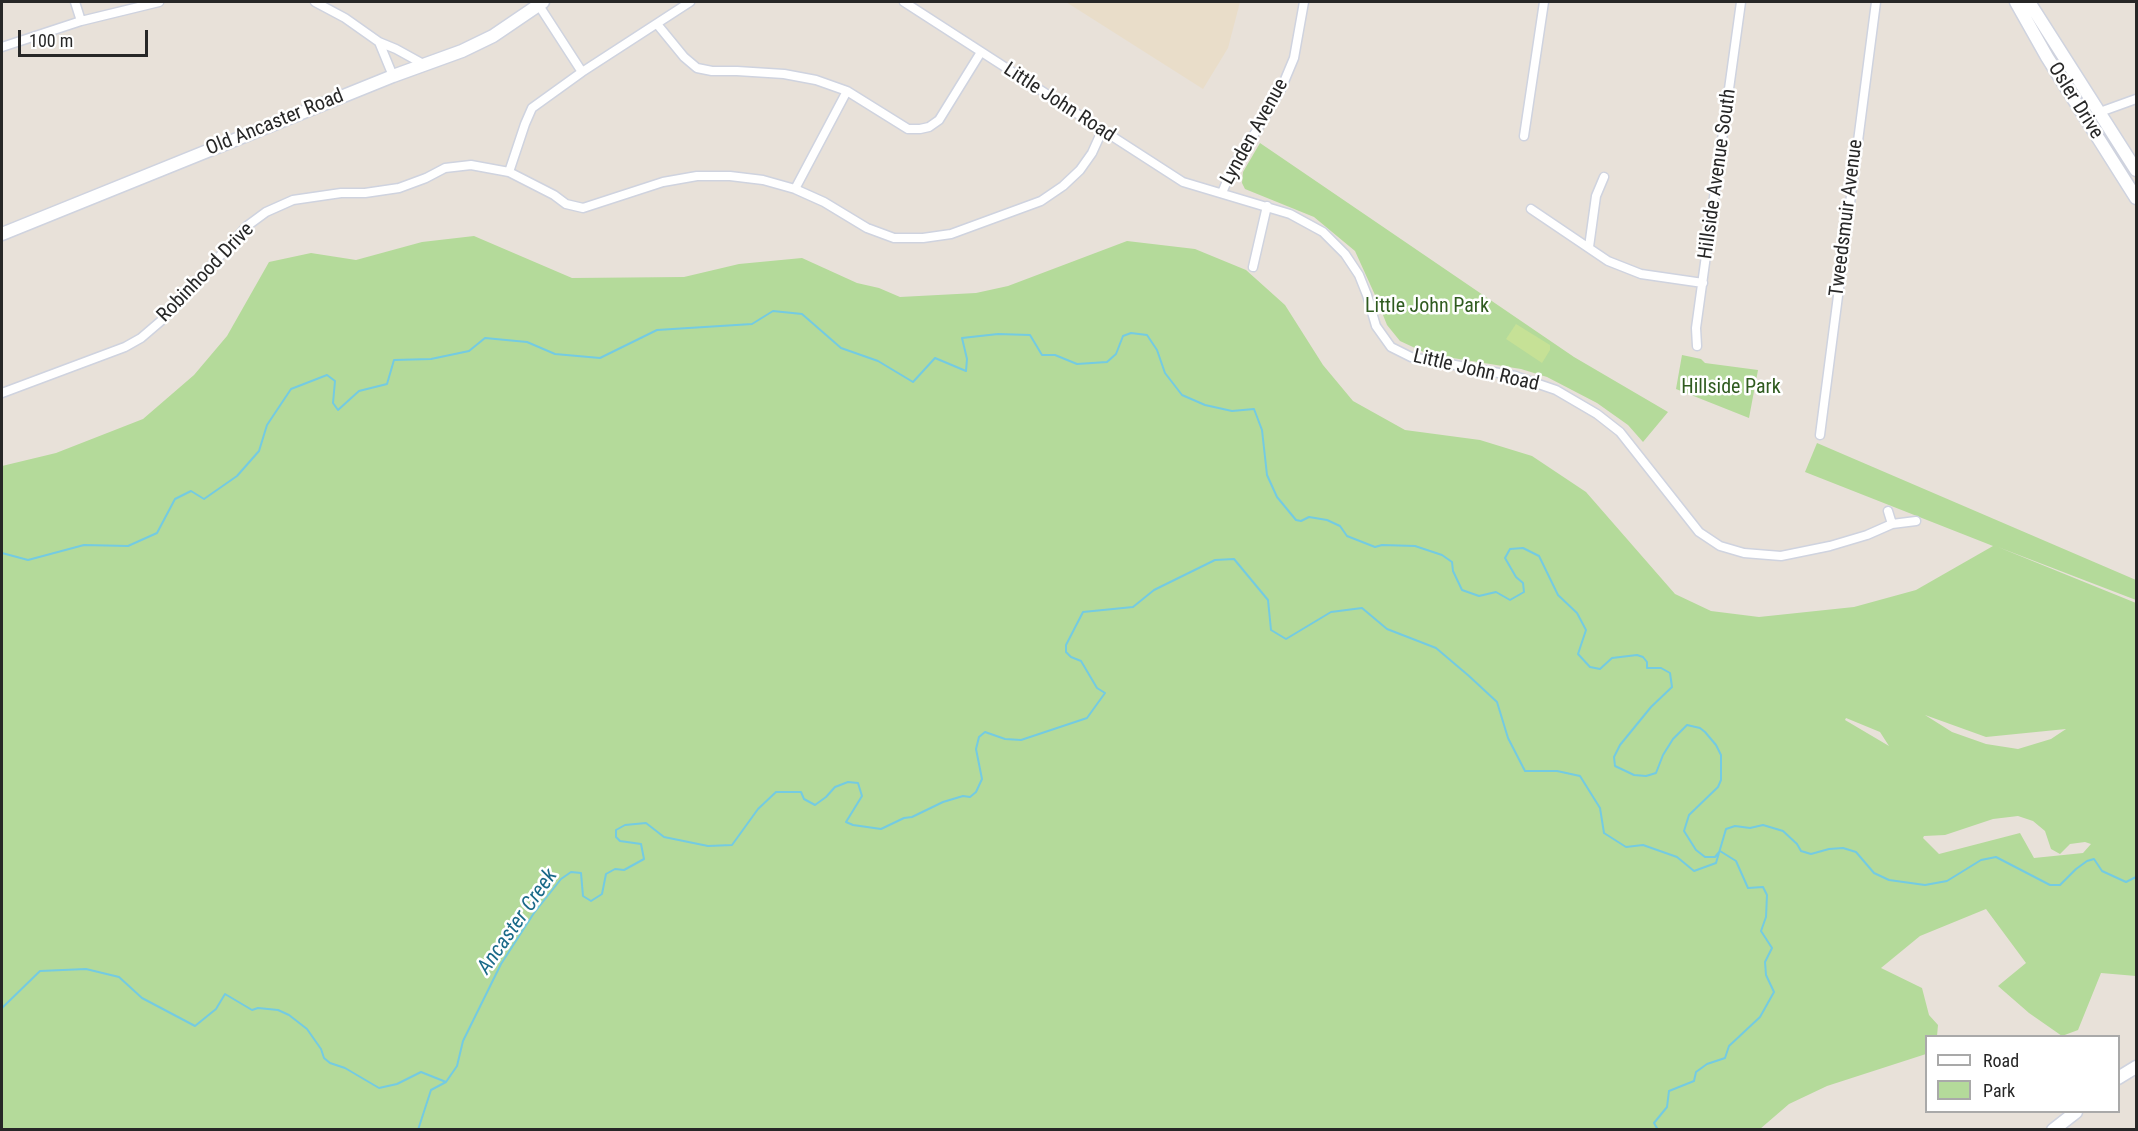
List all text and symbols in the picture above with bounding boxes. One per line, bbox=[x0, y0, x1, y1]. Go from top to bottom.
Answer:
scale bar bbox=[21, 18, 152, 56]
text: 100 m bbox=[29, 30, 73, 51]
street label: Little John Road bbox=[999, 58, 1119, 148]
street label: Osler Drive bbox=[2042, 58, 2108, 144]
street label: Lynden Avenue bbox=[1216, 75, 1294, 189]
street label: Old Ancaster Road bbox=[203, 84, 347, 162]
street label: Hillside Avenue South bbox=[1694, 87, 1742, 261]
street label: Tweedsmuir Avenue bbox=[1825, 138, 1869, 298]
street label: Robinhood Drive bbox=[153, 218, 259, 328]
park label: Little John Park bbox=[1365, 295, 1489, 319]
street label: Little John Road bbox=[1411, 345, 1541, 397]
park label: Hillside Park bbox=[1681, 376, 1781, 400]
water label: Ancaster Creek bbox=[473, 865, 563, 979]
legend bbox=[1925, 1035, 2120, 1113]
text: Road bbox=[1983, 1050, 2019, 1071]
text: Park bbox=[1983, 1080, 2015, 1101]

